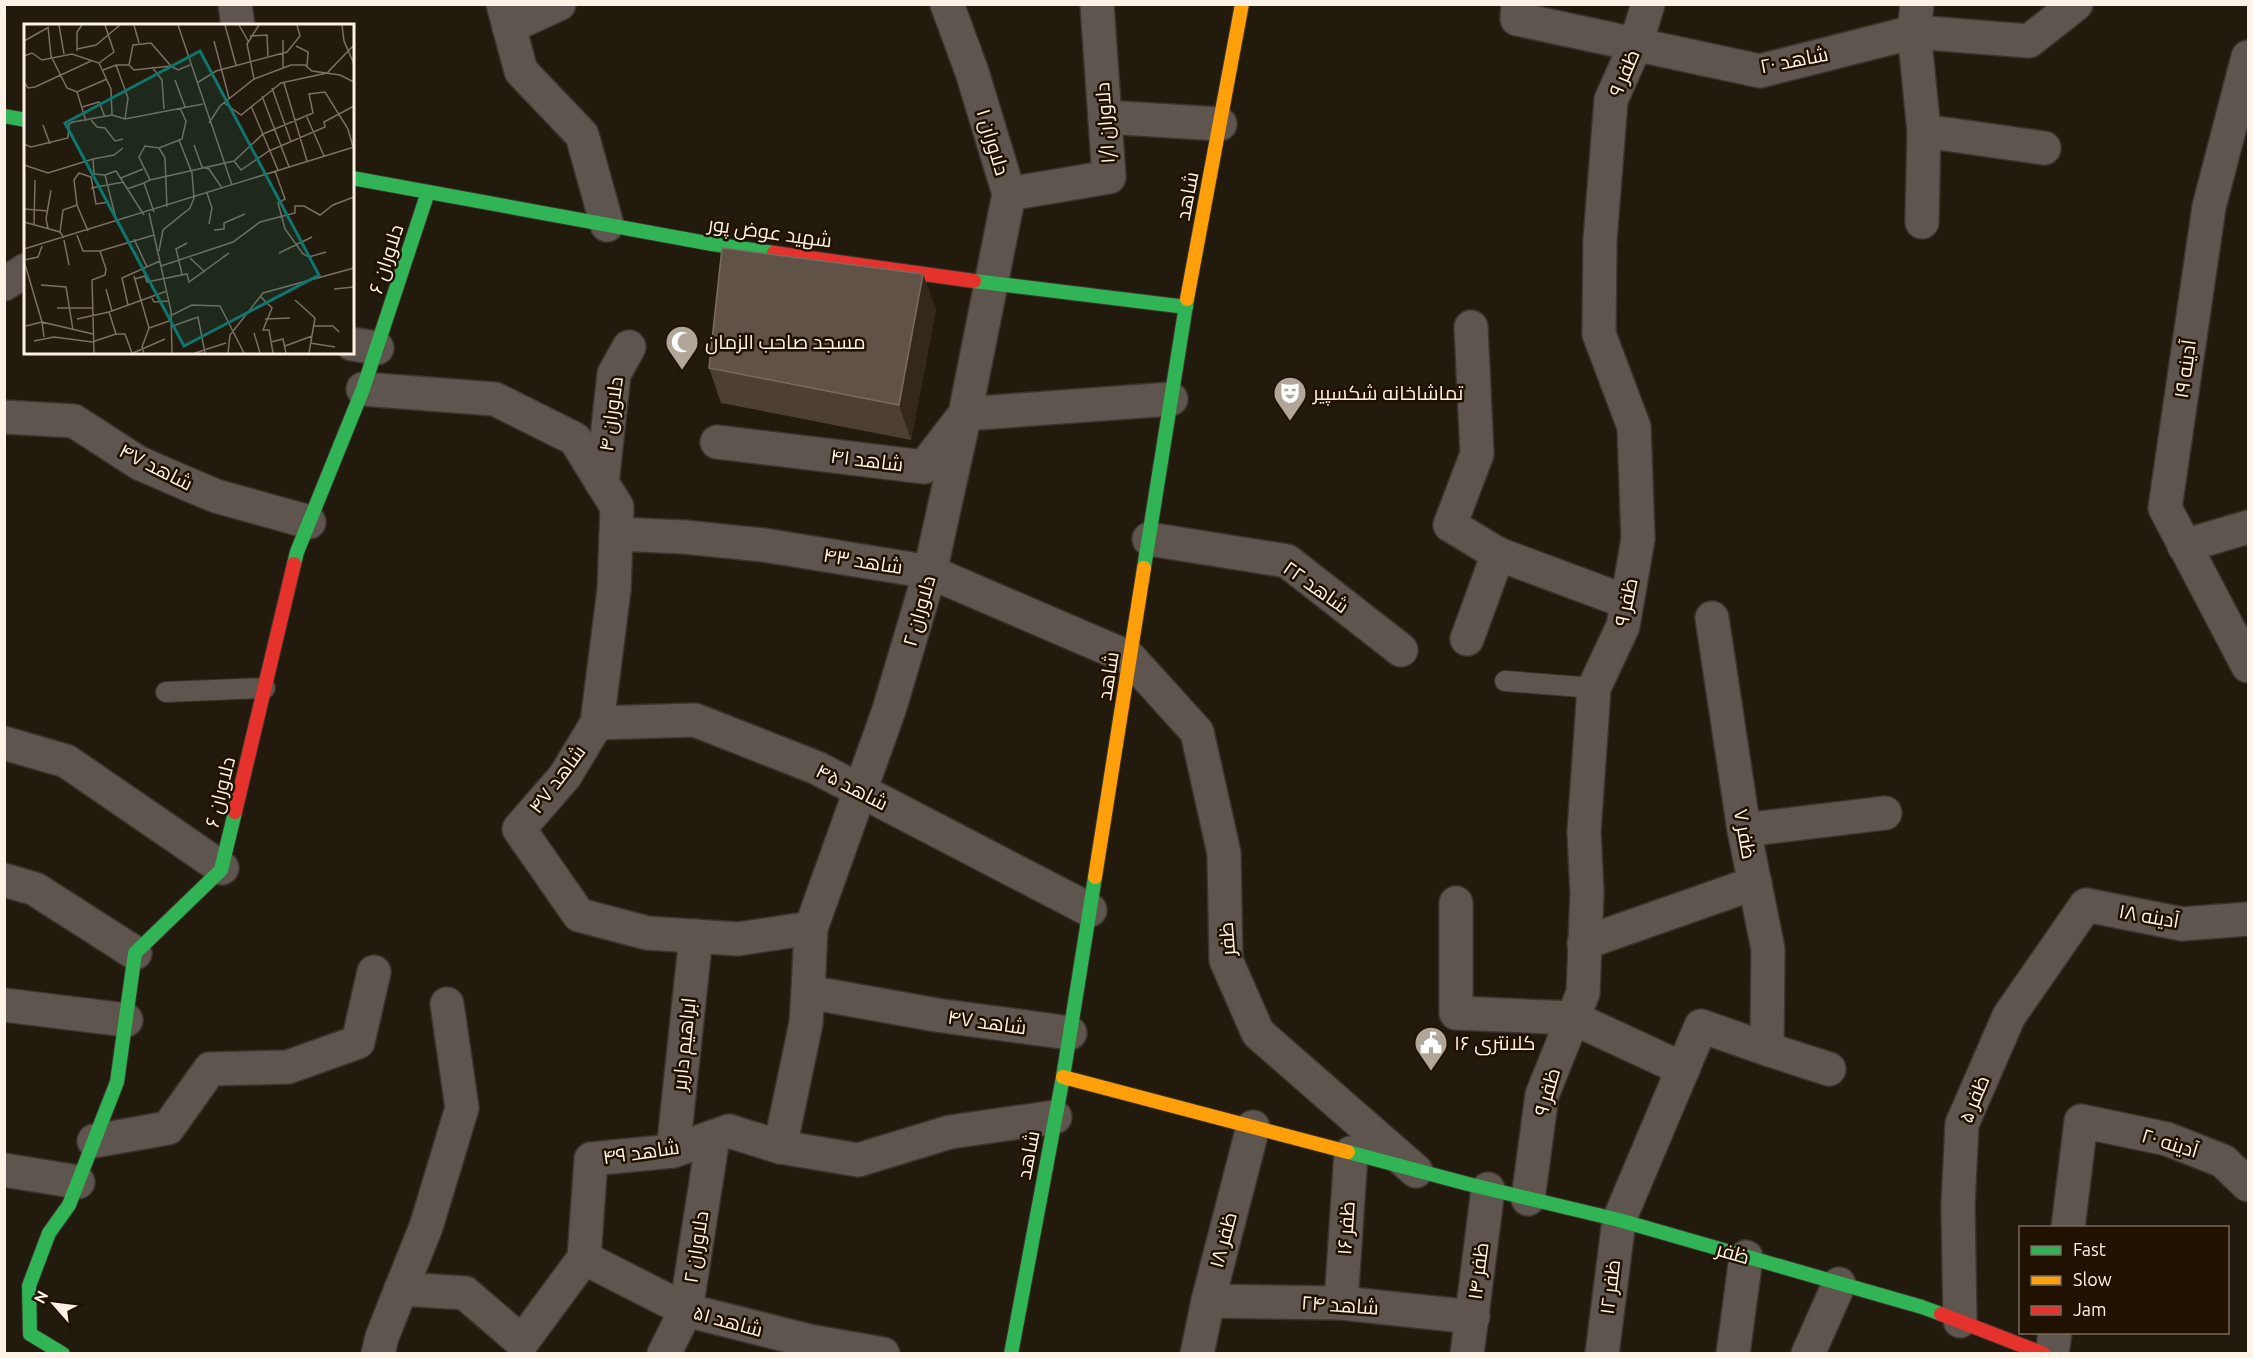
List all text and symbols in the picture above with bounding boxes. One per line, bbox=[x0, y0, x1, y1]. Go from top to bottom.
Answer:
inset map bbox=[24, 24, 354, 354]
street label: شاهد ۲۰ bbox=[1758, 42, 1830, 77]
street label: ظفر ۹ bbox=[1603, 46, 1645, 100]
street label: دلاوران ۱/۱ bbox=[1090, 81, 1121, 165]
street label: دلاوران ۱ bbox=[971, 106, 1014, 178]
street label: شاهد bbox=[1171, 170, 1202, 222]
street label: شهید عوض پور bbox=[705, 211, 833, 254]
street label: دلاوران ۶ bbox=[364, 221, 409, 297]
mosque icon: مسجد صاحب الزمان bbox=[664, 324, 700, 371]
place label: مسجد صاحب الزمان bbox=[705, 330, 866, 355]
street label: آدینه ۱۹ bbox=[2169, 338, 2200, 400]
street label: دلاوران ۴ bbox=[594, 375, 629, 453]
theatre icon: تماشاخانه شکسپیر bbox=[1272, 375, 1308, 422]
place label: تماشاخانه شکسپیر bbox=[1312, 381, 1464, 406]
street label: شاهد ۴۷ bbox=[116, 438, 197, 495]
street label: شاهد ۴۱ bbox=[829, 444, 905, 475]
street label: شاهد ۴۳ bbox=[822, 543, 905, 578]
street label: شاهد ۲۲ bbox=[1279, 556, 1353, 617]
street label: دلاوران ۲ bbox=[897, 573, 941, 649]
street label: ظفر ۹ bbox=[1609, 576, 1643, 628]
street label: شاهد bbox=[1092, 650, 1123, 702]
street label: شاهد ۴۷ bbox=[524, 740, 590, 817]
street label: دلاوران ۶ bbox=[200, 754, 241, 830]
street label: شاهد ۴۵ bbox=[812, 759, 892, 814]
street label: ظفر ۷ bbox=[1729, 807, 1761, 861]
street label: آدینه ۱۸ bbox=[2117, 899, 2182, 932]
street label: ظفر bbox=[1214, 921, 1240, 958]
street label: ابراهیم داربر bbox=[667, 996, 703, 1093]
street label: شاهد ۴۷ bbox=[946, 1005, 1028, 1038]
public building icon: کلانتری ۱۶ bbox=[1413, 1025, 1449, 1072]
place label: کلانتری ۱۶ bbox=[1454, 1031, 1535, 1056]
street label: ظفر ۹ bbox=[1529, 1065, 1565, 1119]
street label: ظفر ۵ bbox=[1954, 1072, 1994, 1126]
street label: آدینه ۲۰ bbox=[2139, 1123, 2202, 1162]
street label: شاهد bbox=[1012, 1129, 1043, 1181]
street label: شاهد ۴۹ bbox=[601, 1135, 681, 1168]
street label: ظفر ۱۶ bbox=[1332, 1200, 1360, 1256]
street label: دلاوران ۲ bbox=[678, 1209, 715, 1285]
street label: ظفر ۱۸ bbox=[1204, 1209, 1242, 1271]
legend bbox=[2019, 1226, 2229, 1334]
street label: ظفر bbox=[1713, 1237, 1752, 1269]
text: Fast bbox=[2073, 1239, 2106, 1259]
street label: ظفر ۱۴ bbox=[1463, 1241, 1493, 1301]
street label: ظفر ۱۲ bbox=[1595, 1258, 1625, 1316]
text: Slow bbox=[2073, 1269, 2112, 1289]
north arrow bbox=[24, 1274, 84, 1334]
text: N bbox=[30, 1287, 52, 1306]
street label: شاهد ۲۴ bbox=[1301, 1290, 1379, 1319]
text: Jam bbox=[2073, 1299, 2107, 1319]
street label: شاهد ۵۱ bbox=[691, 1300, 765, 1341]

